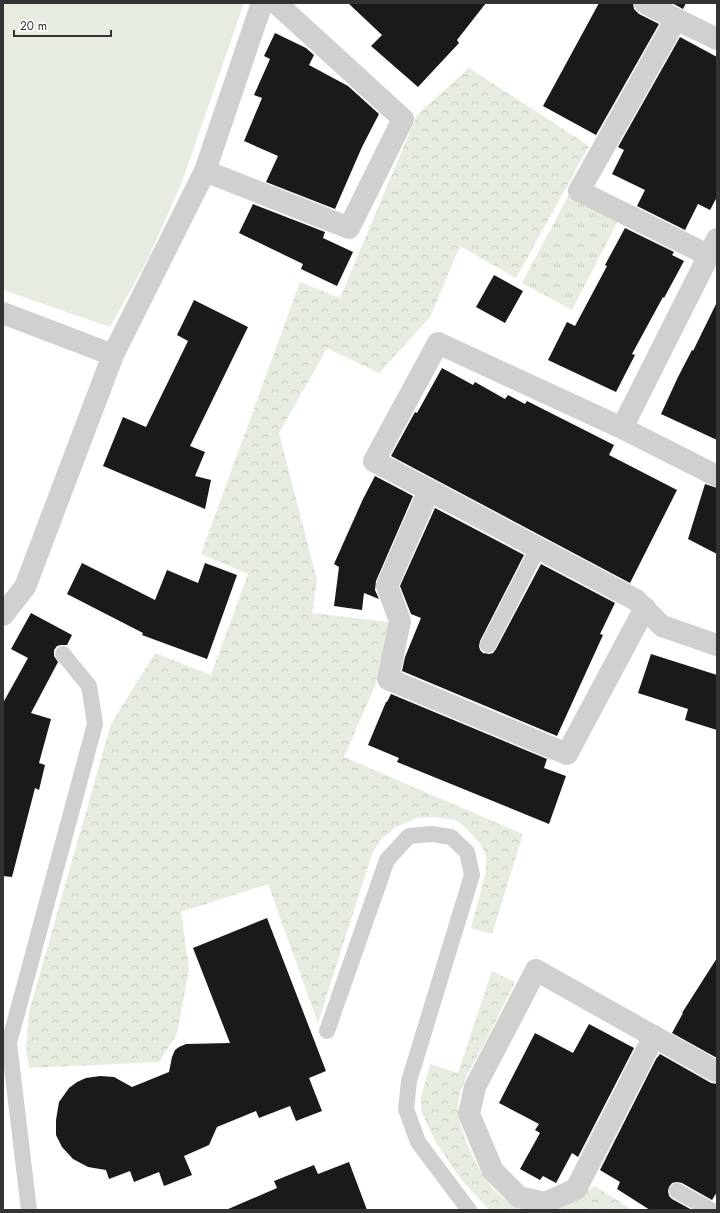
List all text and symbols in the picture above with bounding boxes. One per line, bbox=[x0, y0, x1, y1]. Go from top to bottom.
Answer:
scale bar bbox=[14, 12, 111, 38]
text: 20 m bbox=[20, 17, 47, 35]

